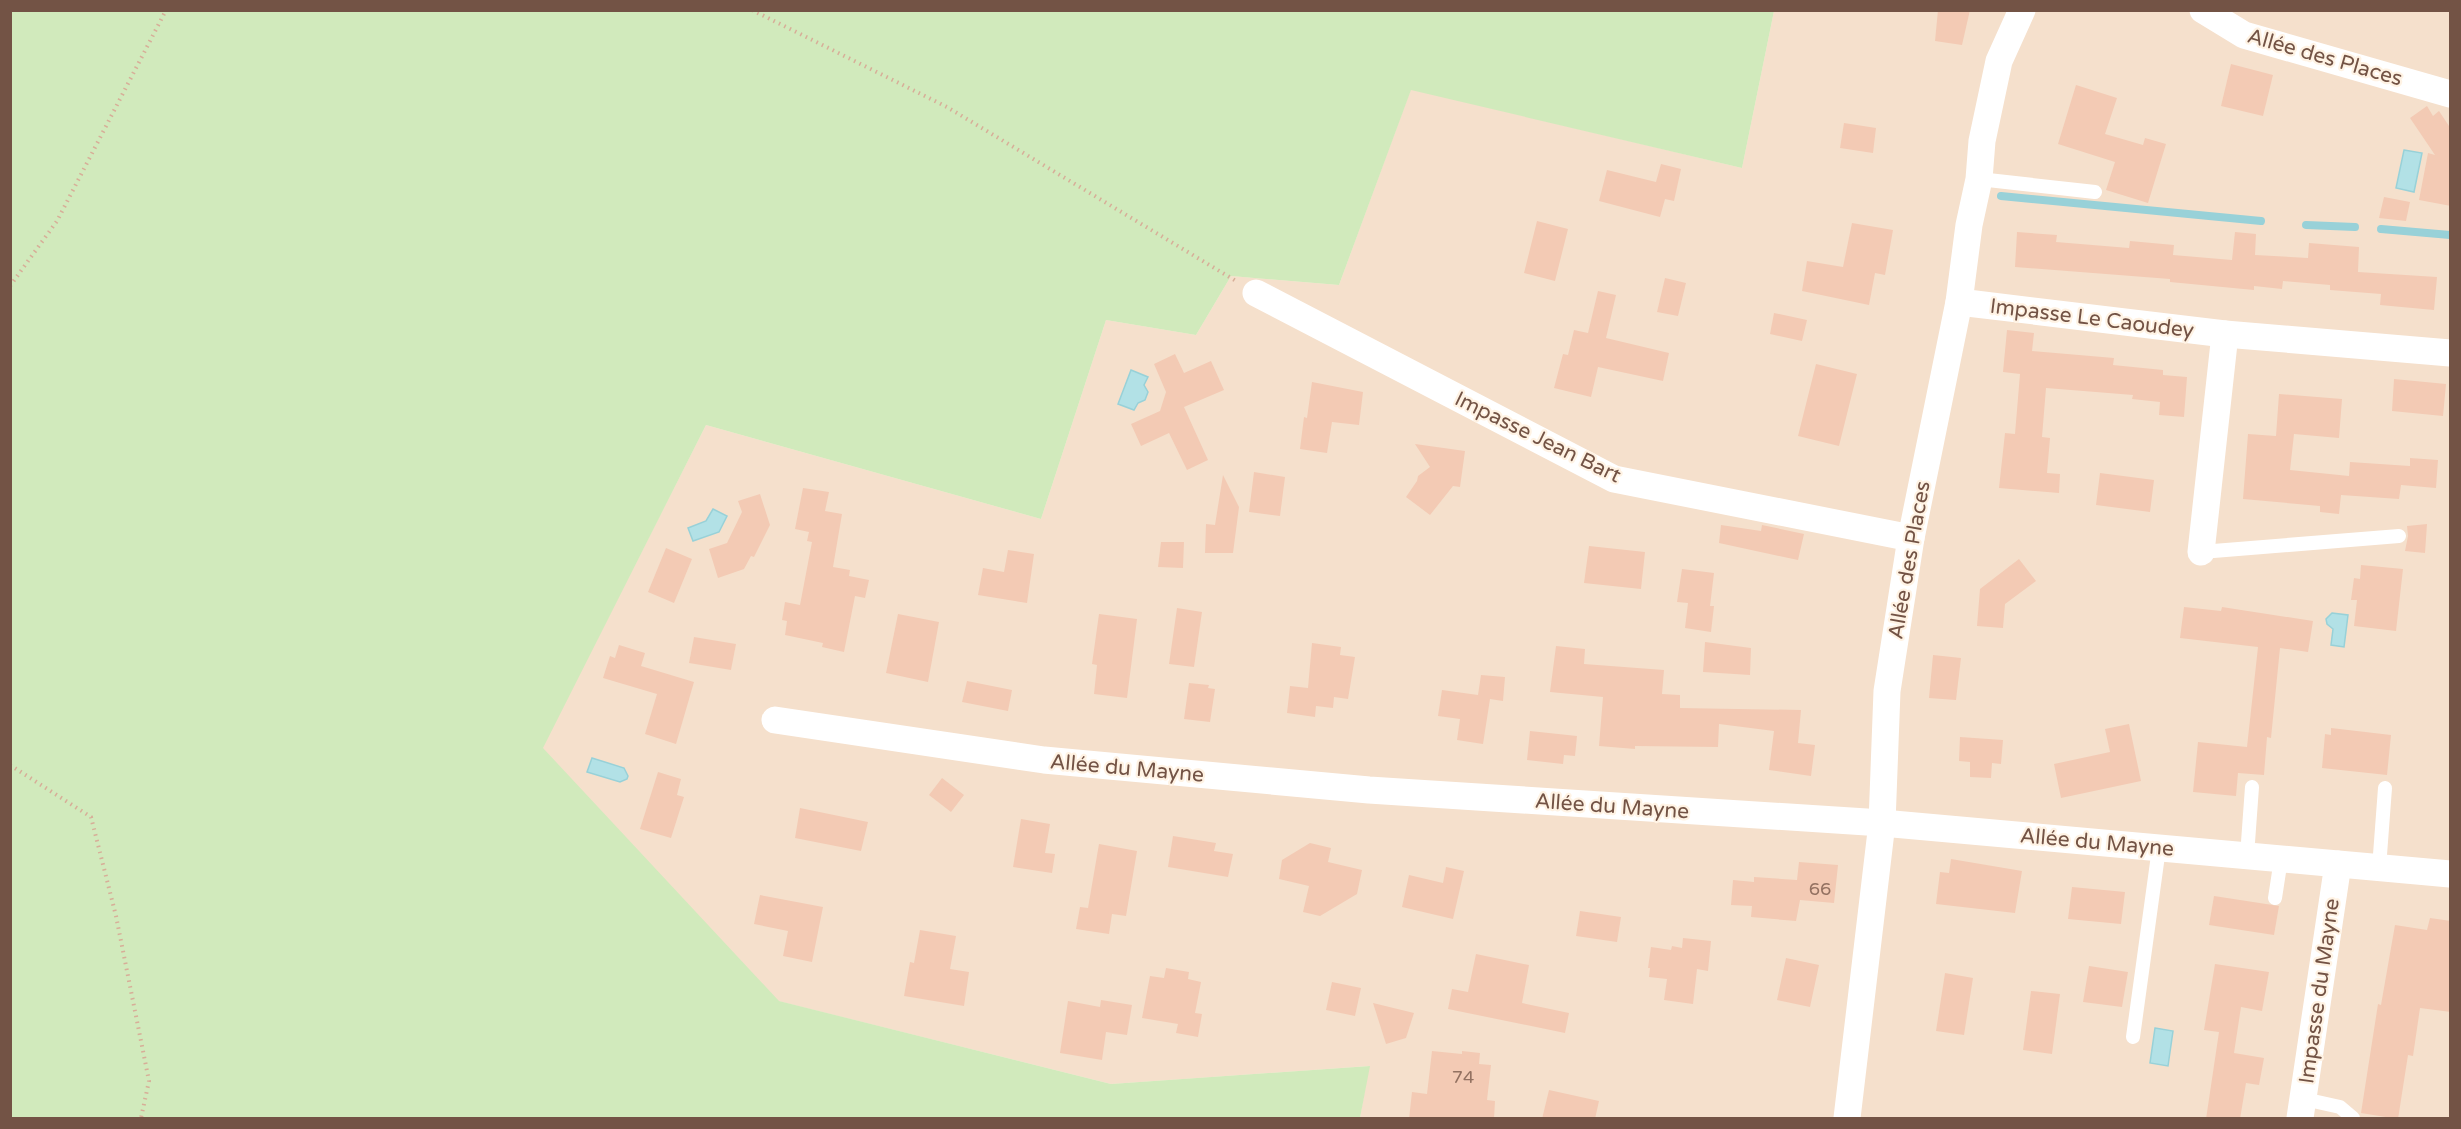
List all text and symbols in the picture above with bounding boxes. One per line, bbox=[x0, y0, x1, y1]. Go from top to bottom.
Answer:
street label: Allée des Places bbox=[2245, 23, 2405, 92]
street label: Impasse Le Caoudey bbox=[1989, 294, 2195, 343]
street label: Impasse Jean Bart bbox=[1451, 386, 1625, 489]
street label: Allée des Places bbox=[1883, 479, 1936, 641]
street label: Allée du Mayne bbox=[1049, 749, 1205, 788]
street label: Allée du Mayne bbox=[1534, 789, 1690, 824]
street label: Allée du Mayne bbox=[2019, 823, 2175, 862]
house number: 66 bbox=[1809, 878, 1831, 900]
street label: Impasse du Mayne bbox=[2294, 897, 2345, 1085]
house number: 74 bbox=[1452, 1066, 1474, 1088]

